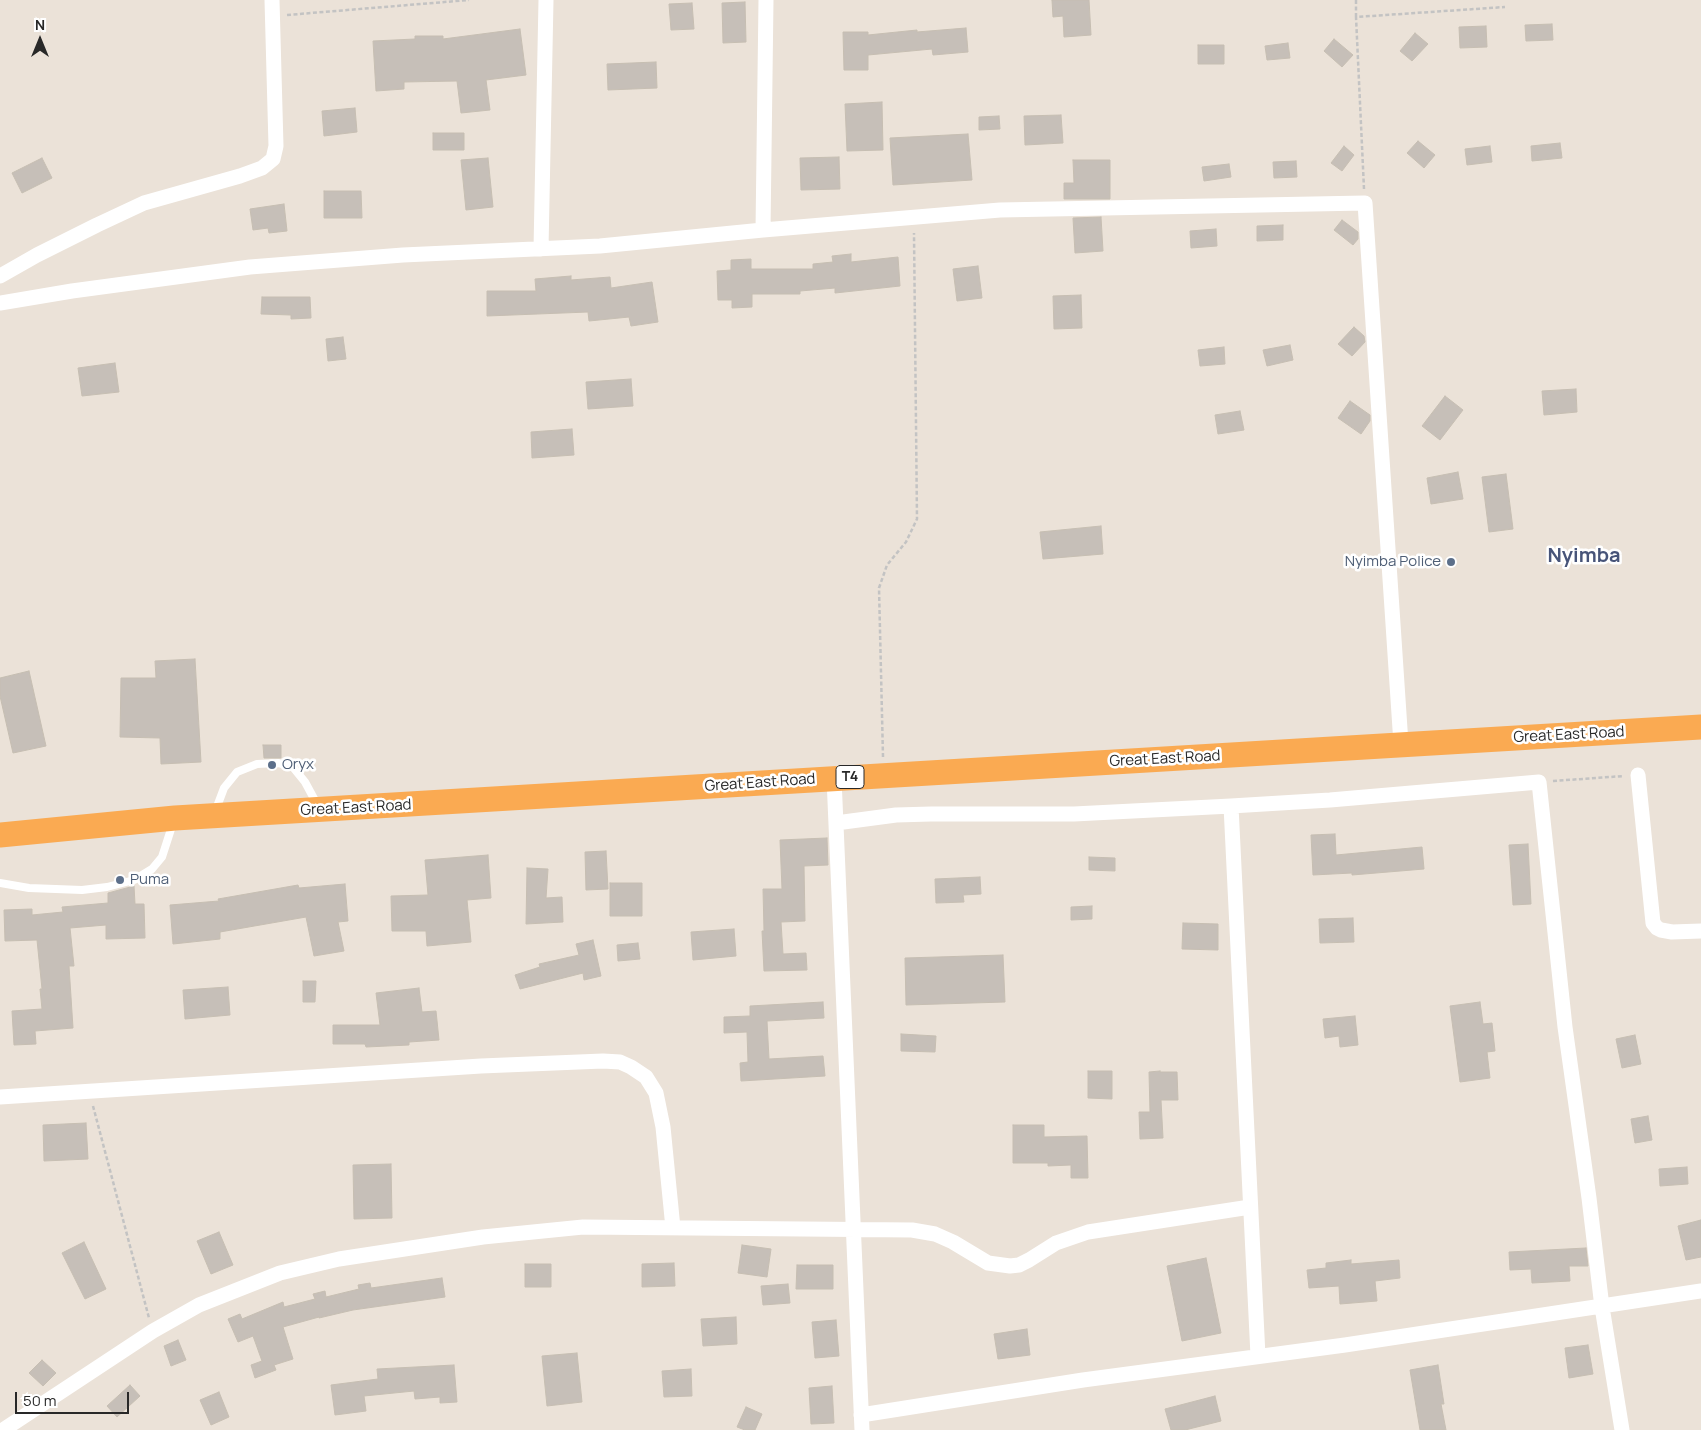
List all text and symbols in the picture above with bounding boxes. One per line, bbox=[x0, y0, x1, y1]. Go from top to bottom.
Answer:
north arrow bbox=[15, 15, 65, 65]
text: N bbox=[35, 15, 45, 34]
district label: Nyimba bbox=[1548, 544, 1620, 568]
place label: Nyimba Police bbox=[1345, 553, 1441, 571]
marker: Nyimba Police bbox=[1445, 556, 1457, 568]
street label: Great East Road bbox=[1513, 723, 1625, 747]
street label: Great East Road bbox=[1109, 747, 1221, 771]
place label: Oryx bbox=[282, 756, 314, 774]
marker: Oryx bbox=[266, 759, 278, 771]
road number: T4 bbox=[836, 766, 864, 789]
street label: Great East Road bbox=[704, 770, 816, 796]
street label: Great East Road bbox=[300, 796, 412, 820]
place label: Puma bbox=[130, 871, 169, 889]
marker: Puma bbox=[114, 874, 126, 886]
scale bar bbox=[18, 1382, 131, 1414]
text: 50 m bbox=[23, 1390, 57, 1411]

